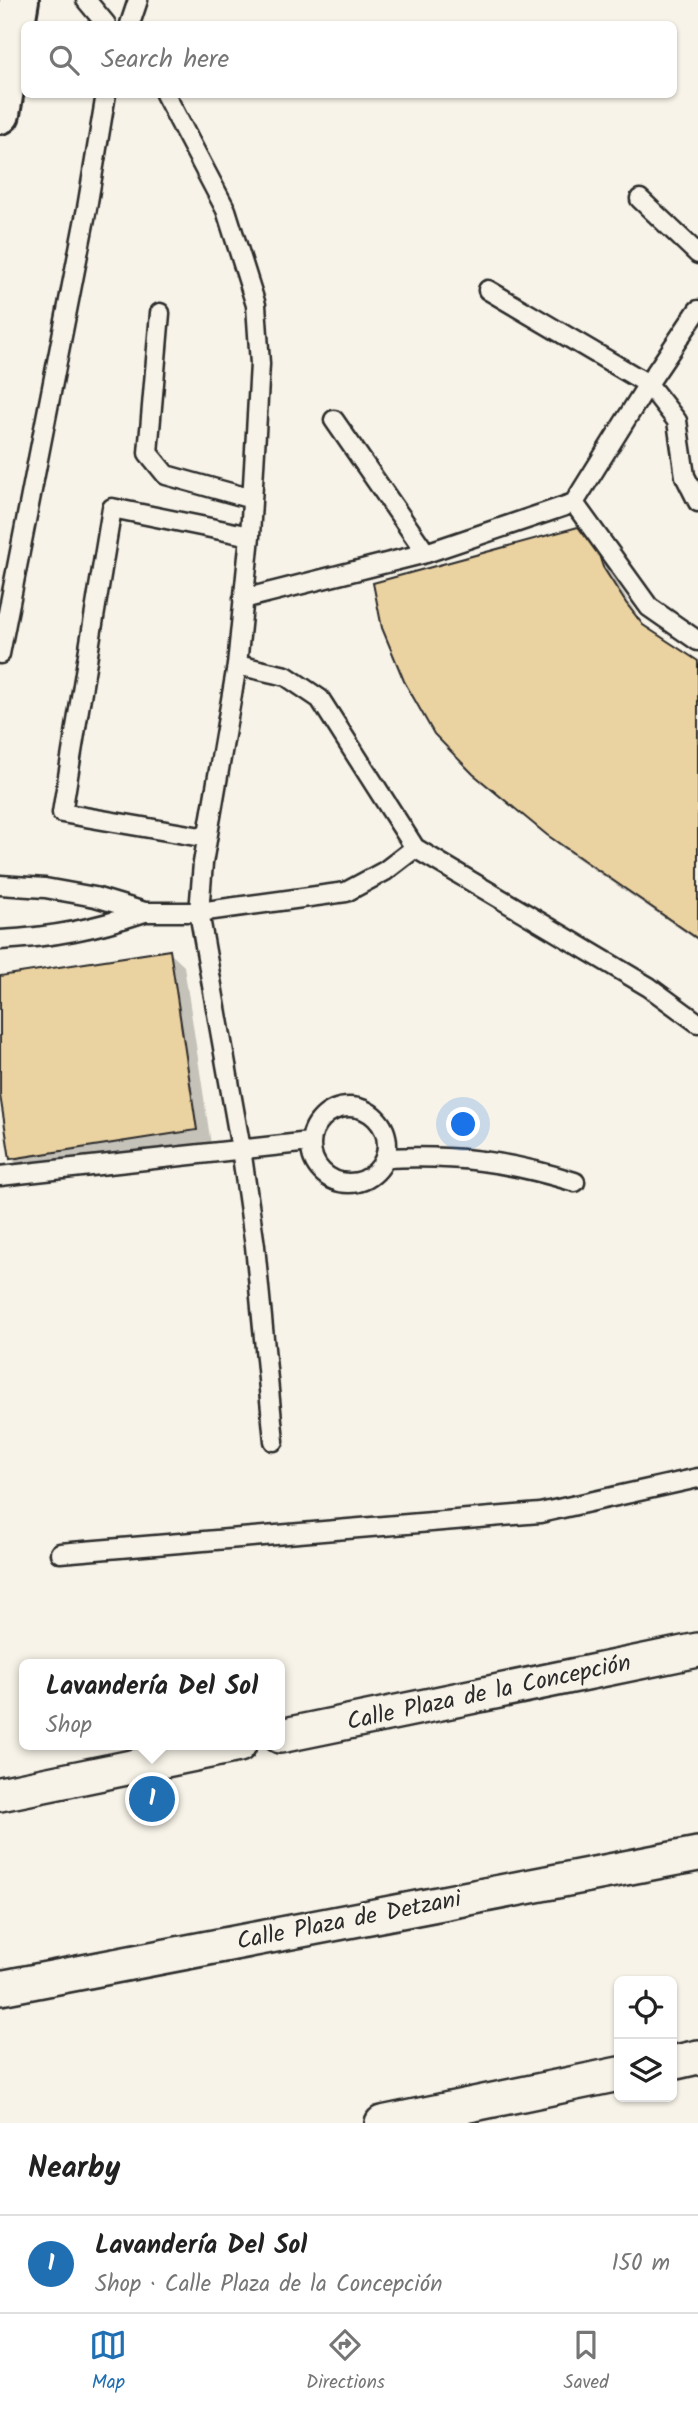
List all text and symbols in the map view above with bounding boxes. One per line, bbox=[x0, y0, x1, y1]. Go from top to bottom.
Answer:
search box bbox=[21, 21, 677, 98]
text: Search here bbox=[101, 39, 229, 81]
icon: search bbox=[45, 41, 83, 79]
your location bbox=[446, 1107, 480, 1141]
street label: Calle Plaza de la Concepción bbox=[343, 1644, 635, 1742]
popup bbox=[19, 1659, 285, 1750]
text: Lavandería Del Sol bbox=[46, 1666, 258, 1708]
text: Shop bbox=[46, 1708, 92, 1744]
pin: 1 bbox=[129, 1773, 175, 1825]
street label: Calle Plaza de Detzani bbox=[234, 1880, 466, 1962]
map controls bbox=[614, 1976, 677, 2102]
button: locate bbox=[614, 1976, 677, 2039]
button: layers bbox=[614, 2039, 677, 2102]
text: Nearby bbox=[28, 2145, 120, 2193]
text: Lavandería Del Sol bbox=[95, 2225, 307, 2267]
text: 1 bbox=[48, 2246, 54, 2282]
text: 150 m bbox=[611, 2246, 670, 2282]
text: Shop · Calle Plaza de la Concepción bbox=[95, 2267, 442, 2303]
tab: Map bbox=[89, 2326, 127, 2398]
tab: Directions bbox=[306, 2326, 385, 2398]
tab: Saved bbox=[564, 2326, 609, 2398]

